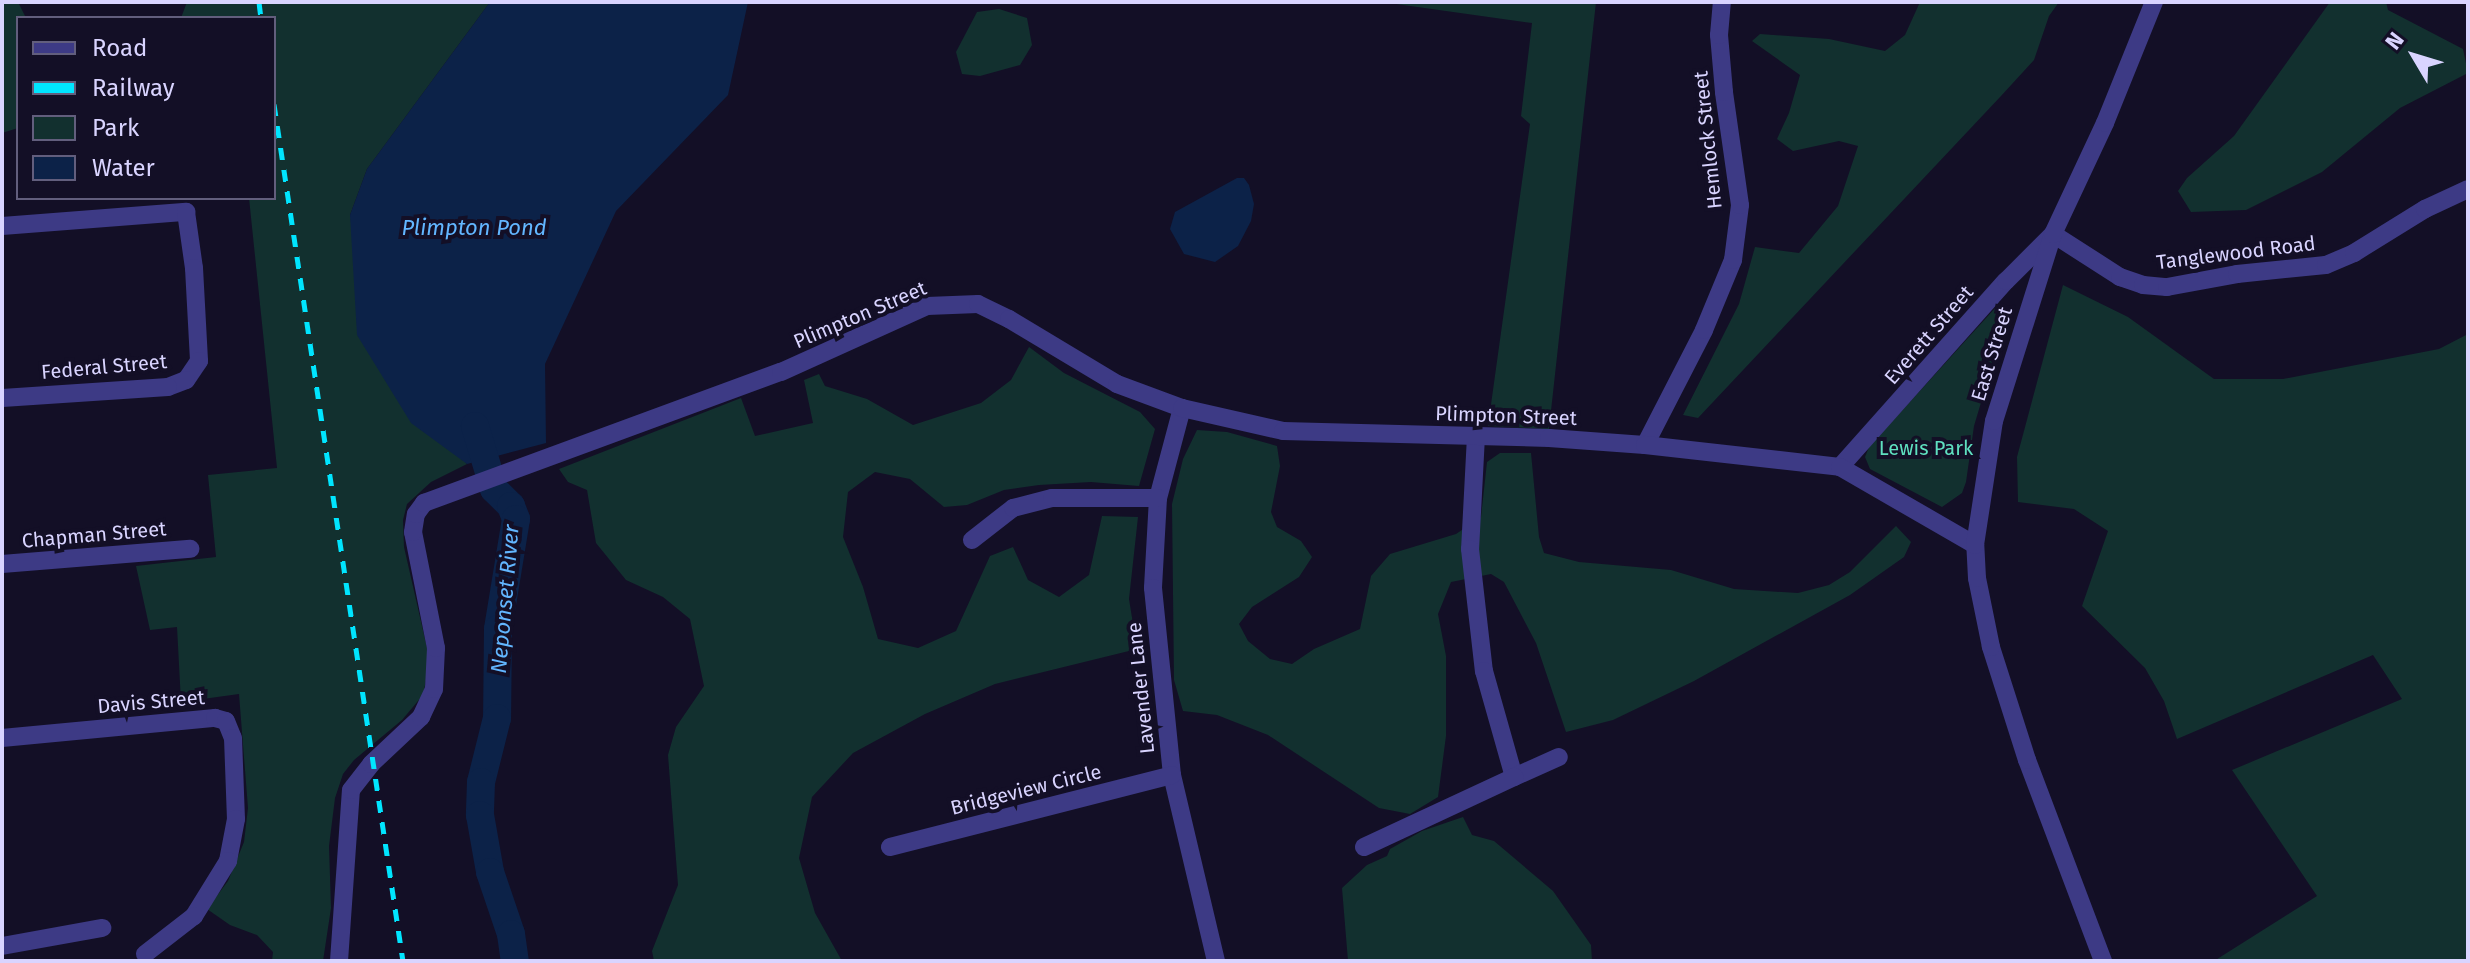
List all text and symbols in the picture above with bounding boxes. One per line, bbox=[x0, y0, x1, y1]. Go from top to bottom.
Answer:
legend bbox=[16, 16, 276, 200]
north arrow bbox=[2374, 16, 2454, 96]
text: N bbox=[2380, 27, 2410, 55]
text: Road bbox=[92, 34, 147, 62]
street label: Hemlock Street bbox=[1689, 70, 1727, 210]
text: Railway bbox=[92, 74, 175, 102]
text: Park bbox=[92, 114, 139, 142]
text: Water bbox=[92, 154, 155, 182]
water label: Plimpton Pond bbox=[401, 215, 547, 241]
street label: Tanglewood Road bbox=[2155, 231, 2317, 275]
street label: Plimpton Street bbox=[790, 276, 930, 354]
street label: Everett Street bbox=[1880, 281, 1978, 389]
street label: East Street bbox=[1966, 304, 2018, 404]
street label: Federal Street bbox=[40, 350, 168, 384]
street label: Plimpton Street bbox=[1435, 402, 1577, 430]
park label: Lewis Park bbox=[1879, 436, 1973, 460]
street label: Chapman Street bbox=[21, 517, 167, 553]
water label: Neponset River bbox=[485, 524, 525, 674]
street label: Lavender Lane bbox=[1122, 621, 1160, 755]
street label: Davis Street bbox=[96, 685, 206, 719]
street label: Bridgeview Circle bbox=[948, 760, 1104, 820]

